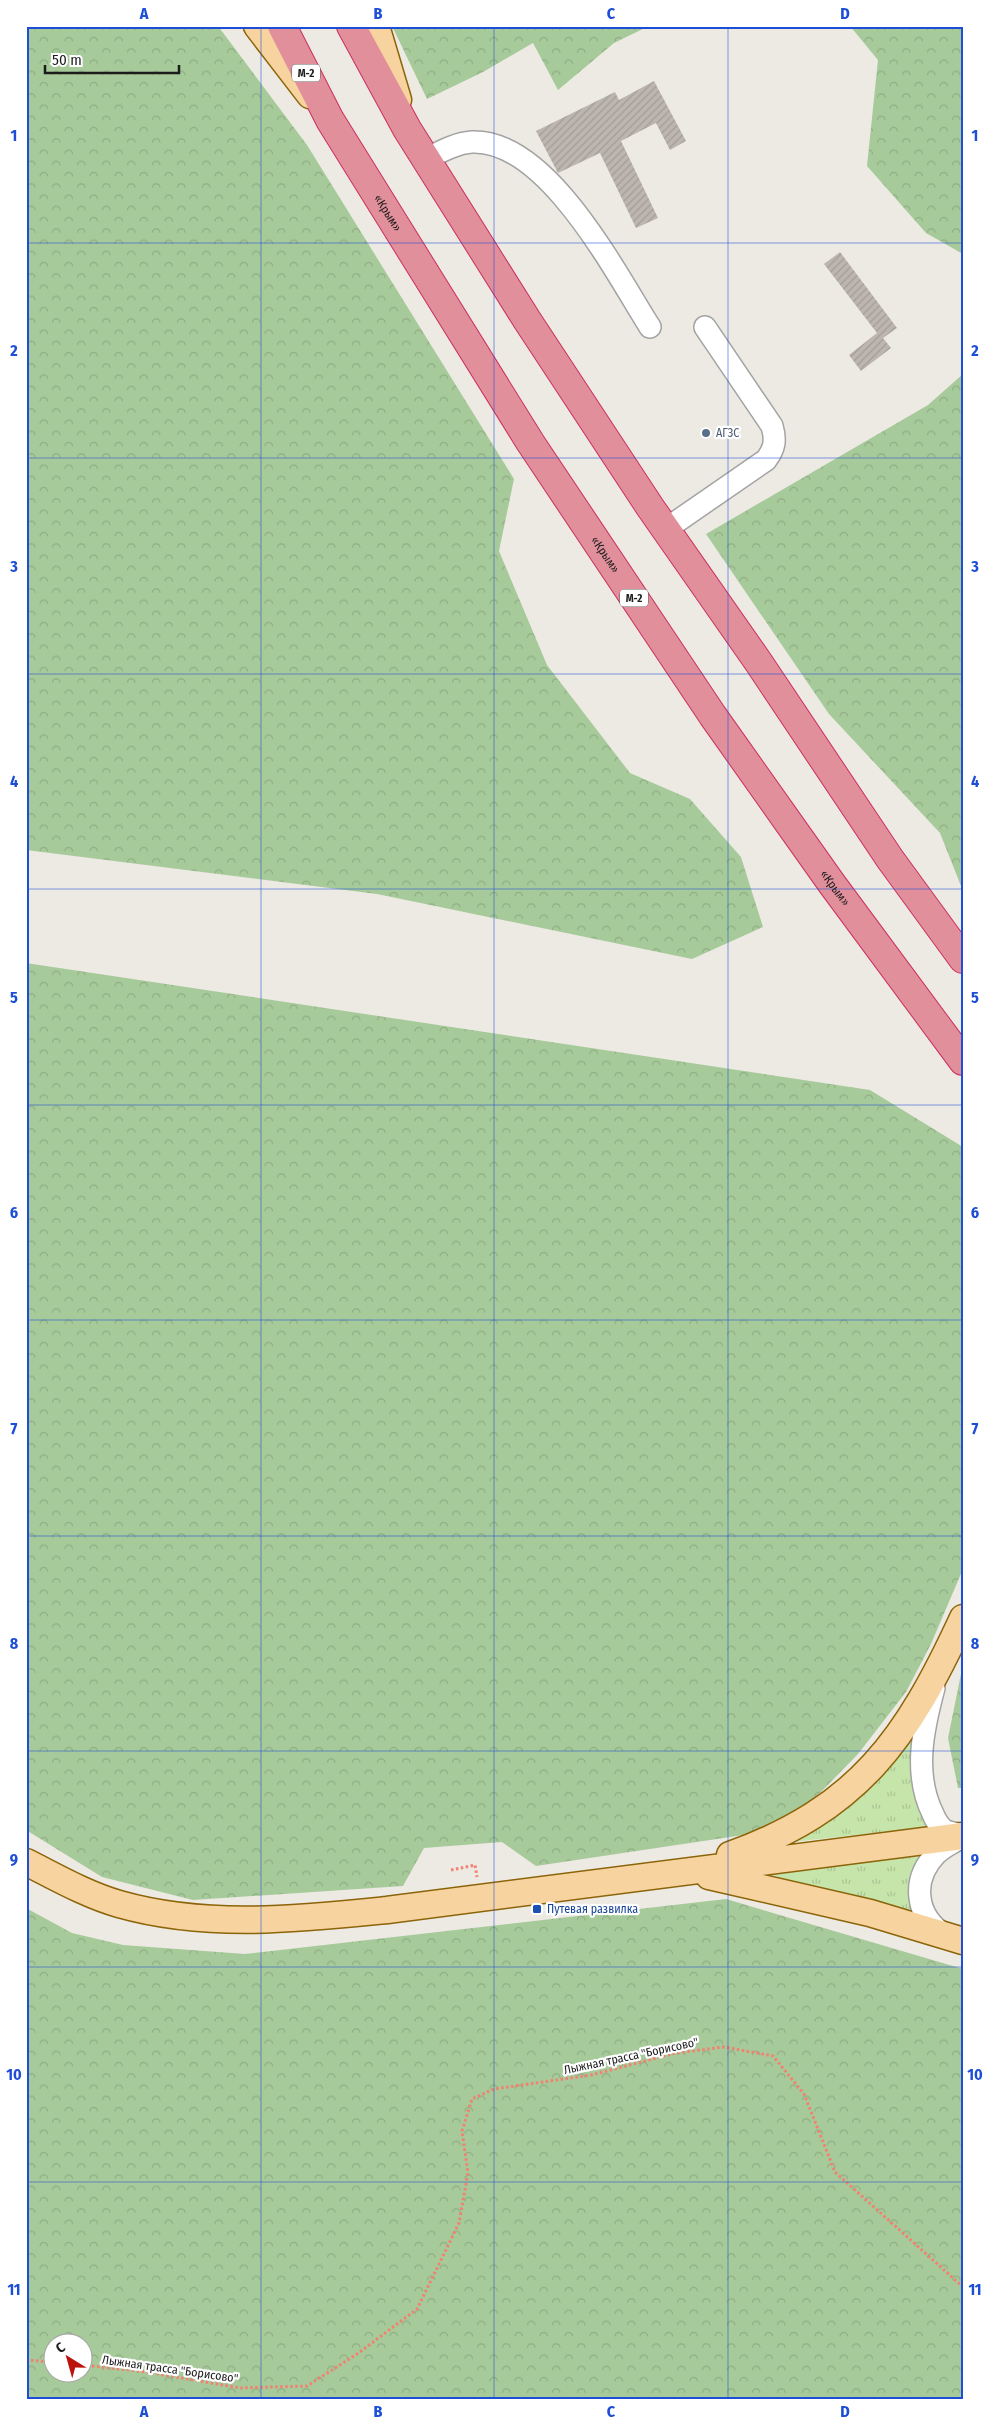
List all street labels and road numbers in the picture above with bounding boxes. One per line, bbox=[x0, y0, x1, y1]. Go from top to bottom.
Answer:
road number: М-2 bbox=[292, 64, 320, 82]
street label: «Крым» bbox=[371, 192, 405, 234]
street label: «Крым» bbox=[588, 534, 622, 576]
road number: М-2 bbox=[620, 590, 648, 606]
street label: «Крым» bbox=[817, 867, 853, 909]
street label: Лыжная трасса "Борисово" bbox=[562, 2035, 700, 2077]
street label: Лыжная трасса "Борисово" bbox=[101, 2353, 239, 2385]

